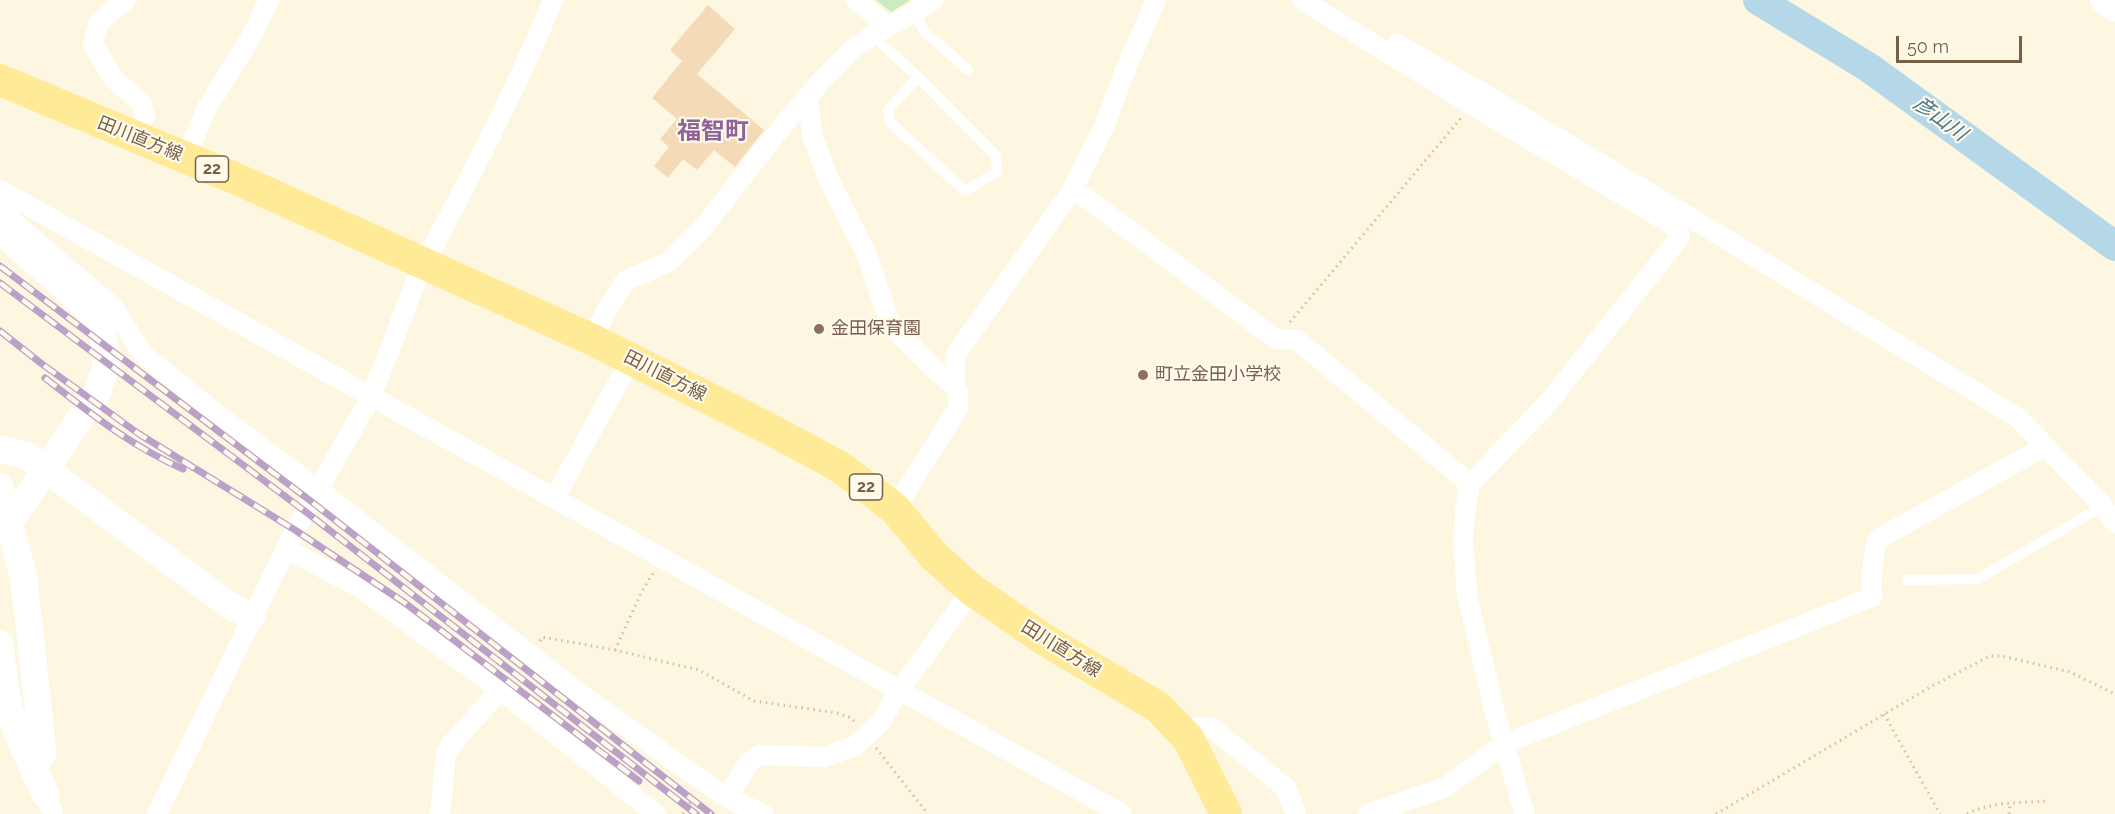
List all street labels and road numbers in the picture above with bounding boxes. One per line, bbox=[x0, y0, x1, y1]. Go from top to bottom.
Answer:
street label: 田川直方線 bbox=[94, 112, 186, 166]
road number: 22 bbox=[196, 156, 228, 182]
street label: 田川直方線 bbox=[620, 346, 710, 406]
road number: 22 bbox=[850, 474, 882, 500]
street label: 田川直方線 bbox=[1017, 616, 1105, 682]

